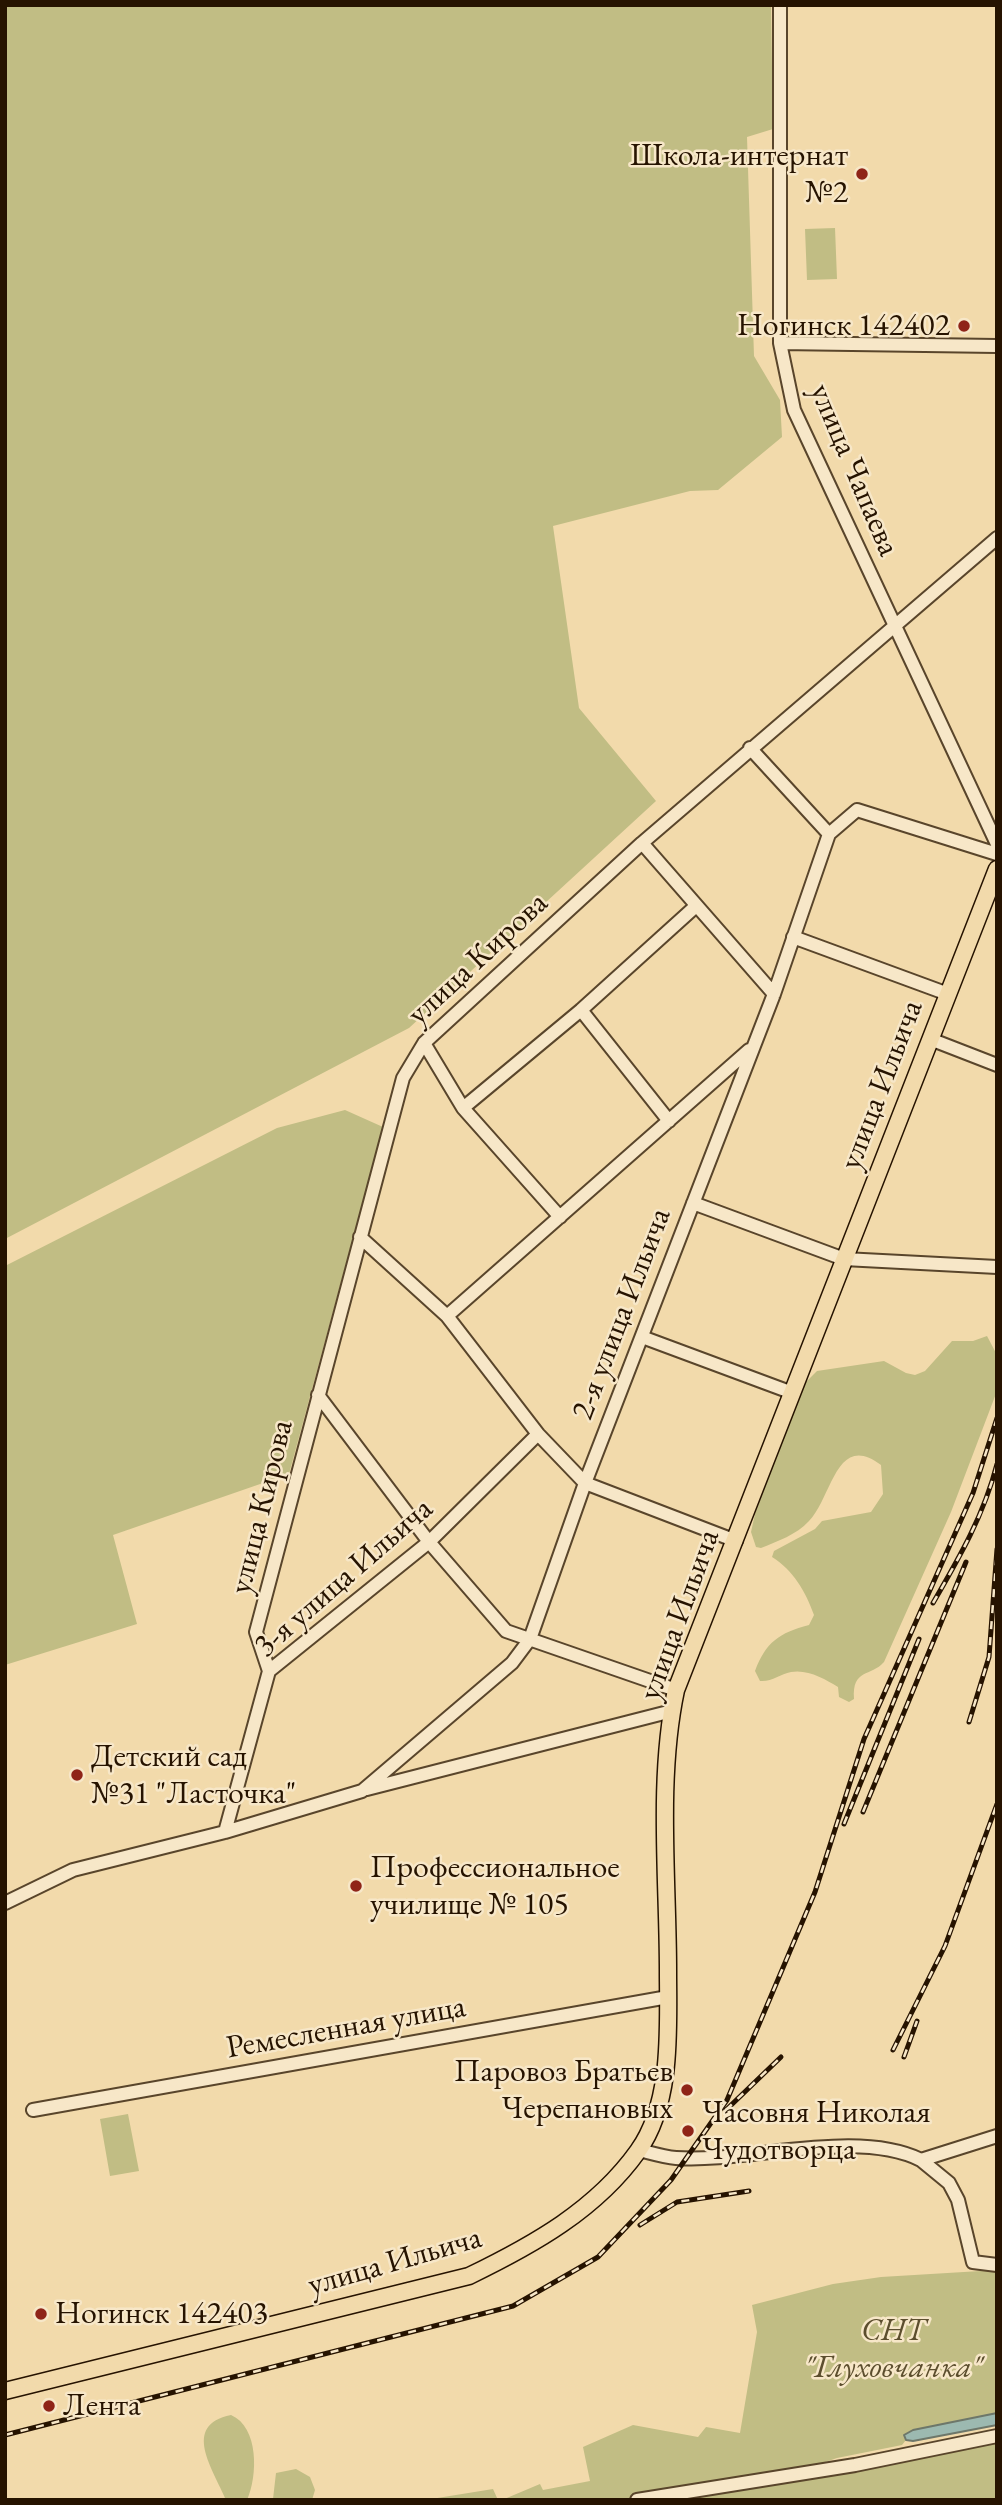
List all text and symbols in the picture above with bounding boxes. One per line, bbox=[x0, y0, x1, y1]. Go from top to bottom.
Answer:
place label: Школа-интернат №2 bbox=[630, 137, 848, 212]
marker: Школа-интернат №2 bbox=[854, 166, 870, 182]
place label: Ногинск 142402 bbox=[737, 307, 950, 345]
marker: Ногинск 142402 bbox=[956, 318, 972, 334]
street label: улица Чапаева bbox=[801, 378, 907, 562]
street label: улица Кирова bbox=[400, 884, 556, 1034]
street label: улица Ильича bbox=[832, 995, 932, 1175]
street label: 2-я улица Ильича bbox=[564, 1203, 680, 1425]
street label: улица Кирова bbox=[222, 1416, 302, 1598]
street label: 3-я улица Ильича bbox=[247, 1490, 441, 1666]
street label: улица Ильича bbox=[631, 1524, 729, 1706]
place label: Детский сад №31 "Ласточка" bbox=[91, 1738, 296, 1813]
marker: Детский сад №31 "Ласточка" bbox=[69, 1767, 85, 1783]
place label: Профессиональное училище № 105 bbox=[370, 1849, 620, 1924]
marker: Профессиональное училище № 105 bbox=[348, 1878, 364, 1894]
street label: Ремесленная улица bbox=[223, 1988, 469, 2068]
place label: Паровоз Братьев Черепановых bbox=[454, 2053, 673, 2128]
marker: Паровоз Братьев Черепановых bbox=[679, 2082, 695, 2098]
place label: Часовня Николая Чудотворца bbox=[702, 2094, 931, 2169]
marker: Часовня Николая Чудотворца bbox=[680, 2123, 696, 2139]
street label: улица Ильича bbox=[304, 2219, 486, 2305]
place label: Ногинск 142403 bbox=[55, 2295, 268, 2333]
marker: Ногинск 142403 bbox=[33, 2306, 49, 2322]
park label: СНТ "Глуховчанка" bbox=[804, 2312, 982, 2387]
place label: Лента bbox=[63, 2387, 141, 2425]
marker: Лента bbox=[41, 2398, 57, 2414]

